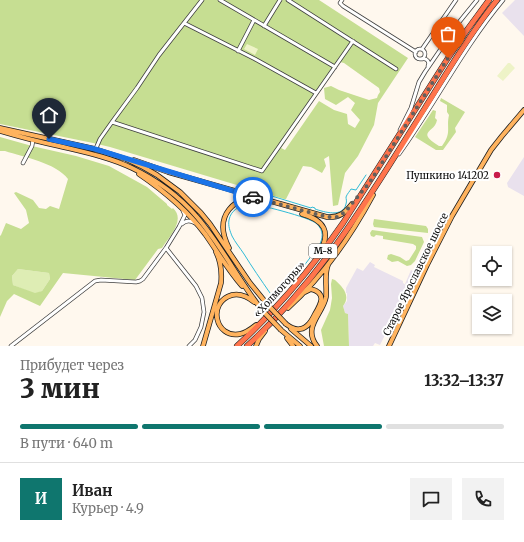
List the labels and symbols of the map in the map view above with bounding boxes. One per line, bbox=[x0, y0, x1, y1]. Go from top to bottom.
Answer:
pin bbox=[431, 17, 465, 58]
pin bbox=[32, 98, 66, 139]
place label: Пушкино 141202 bbox=[406, 169, 489, 182]
marker: Пушкино 141202 bbox=[492, 170, 502, 180]
courier bbox=[233, 177, 273, 217]
street label: Старое Ярославское шоссе bbox=[380, 211, 451, 338]
road number: М-8 bbox=[309, 244, 337, 258]
street label: «Холмогоры» bbox=[251, 258, 308, 320]

